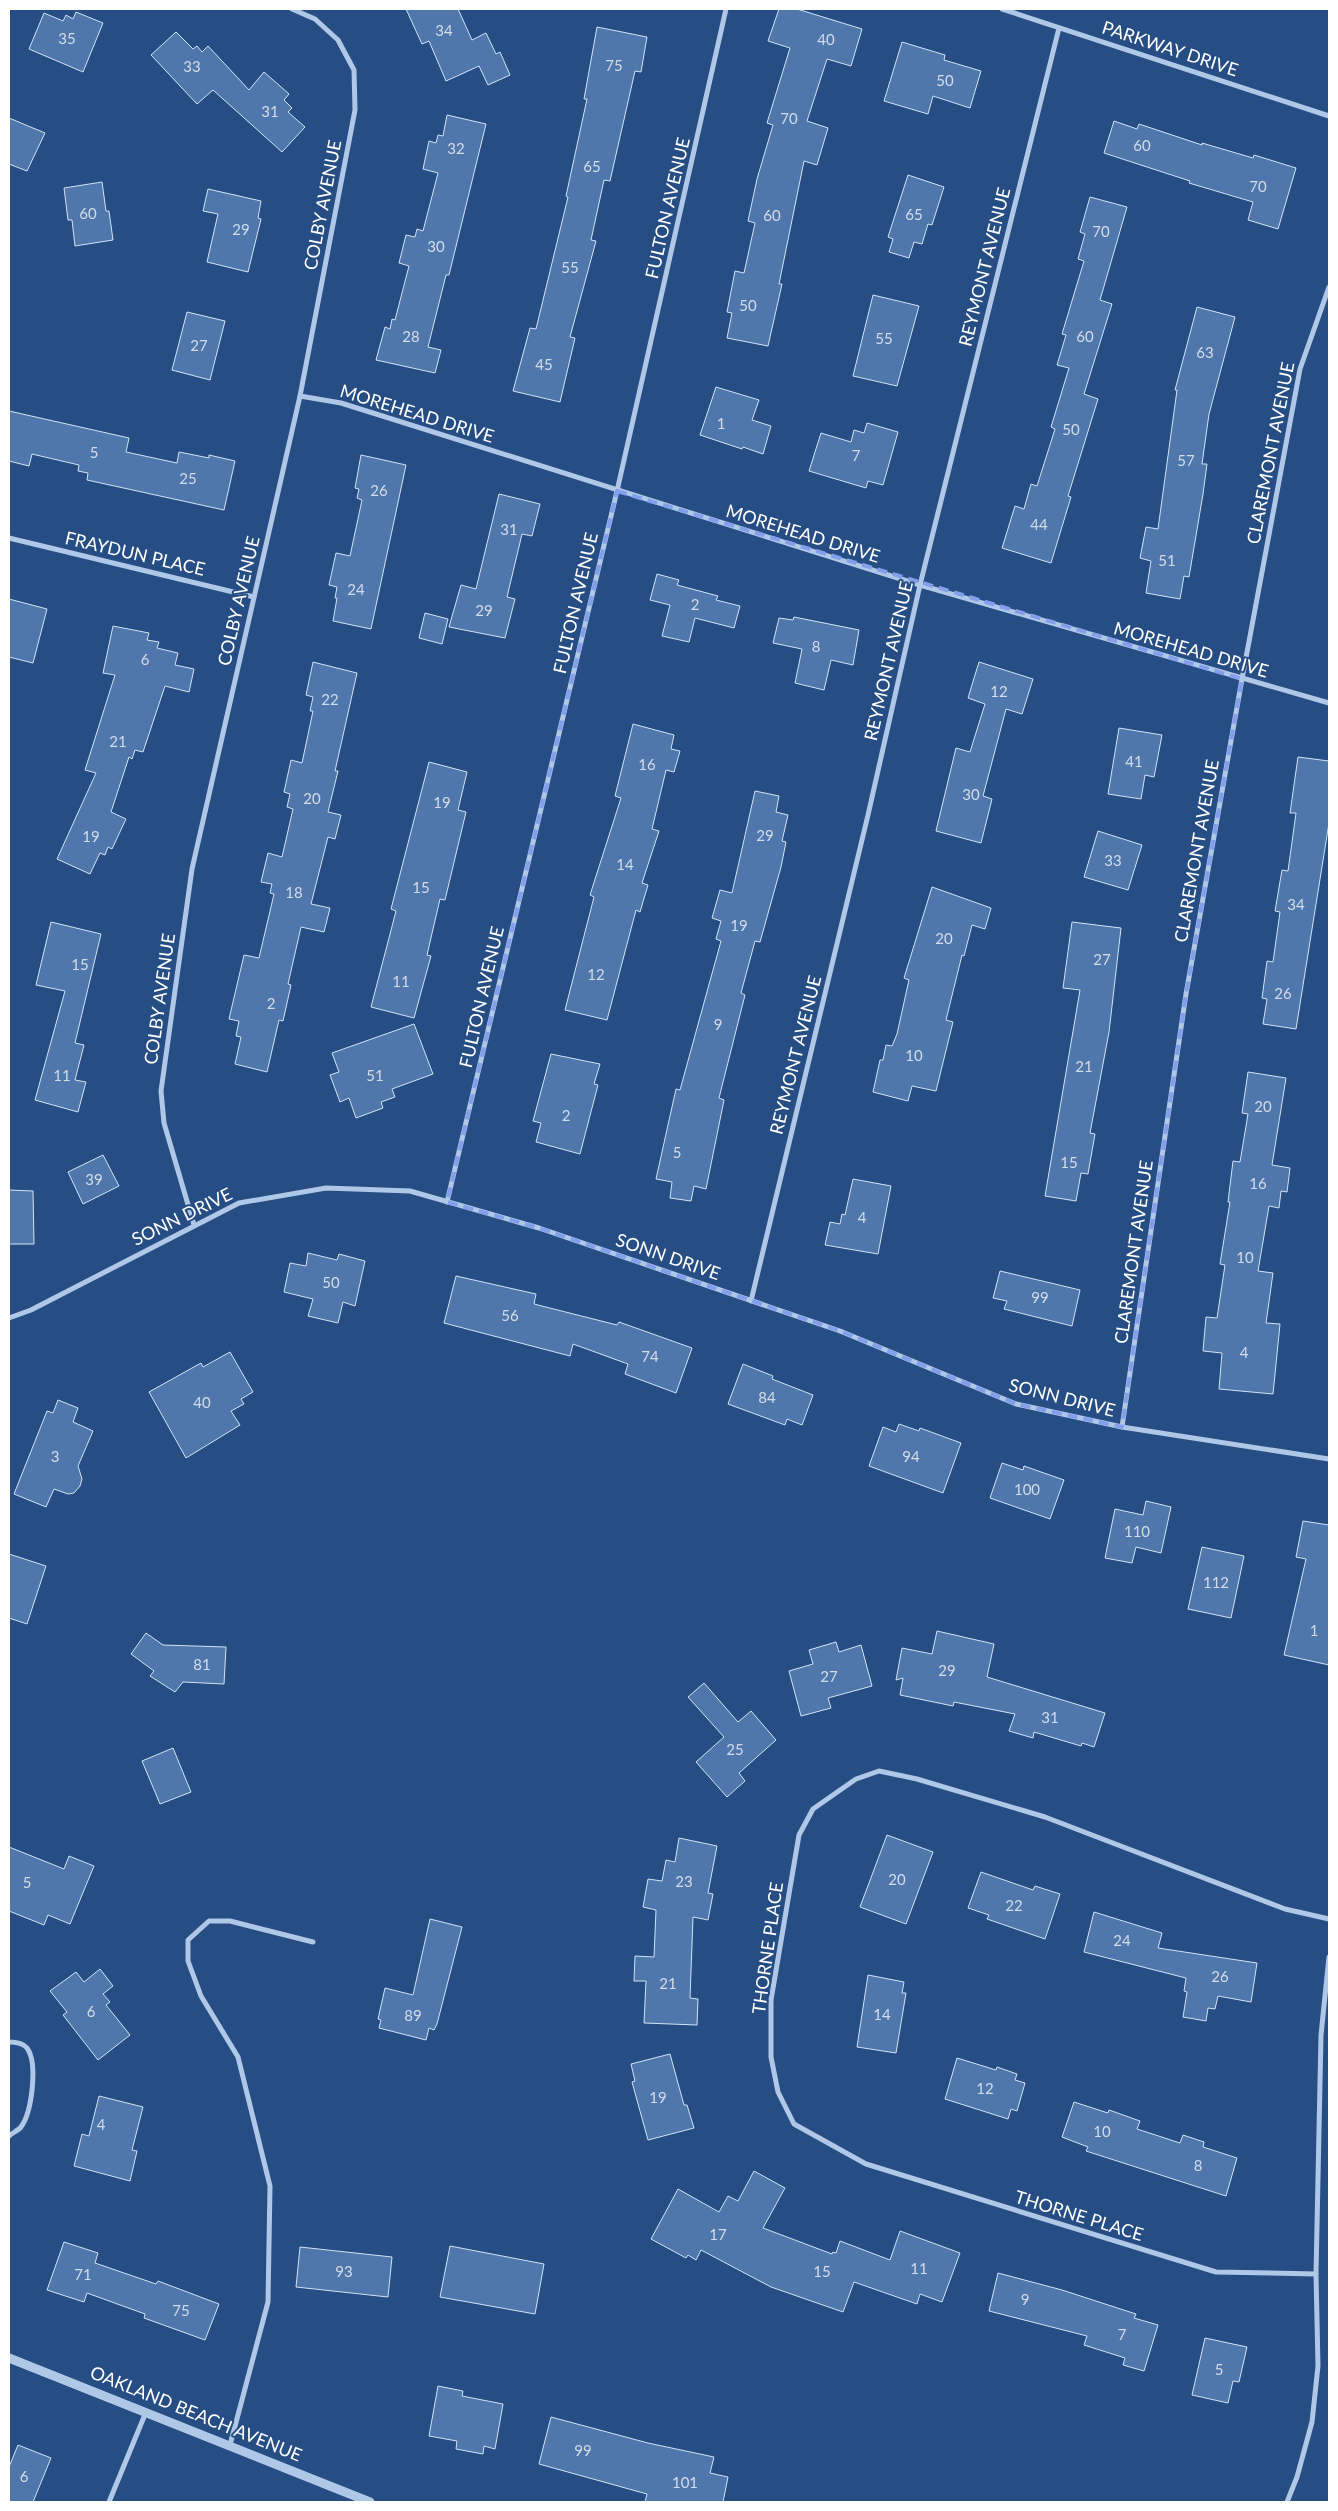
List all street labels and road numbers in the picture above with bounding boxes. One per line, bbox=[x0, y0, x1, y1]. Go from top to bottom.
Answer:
street label: PARKWAY DRIVE bbox=[1099, 16, 1241, 80]
street label: FULTON AVENUE bbox=[640, 135, 694, 281]
street label: COLBY AVENUE bbox=[299, 138, 345, 272]
street label: REYMONT AVENUE bbox=[954, 185, 1014, 349]
street label: CLAREMONT AVENUE bbox=[1242, 360, 1298, 546]
street label: MOREHEAD DRIVE bbox=[338, 379, 497, 447]
street label: MOREHEAD DRIVE bbox=[724, 499, 883, 567]
street label: FRAYDUN PLACE bbox=[63, 526, 207, 580]
street label: FULTON AVENUE bbox=[548, 530, 602, 676]
street label: COLBY AVENUE bbox=[212, 534, 264, 668]
street label: REYMONT AVENUE bbox=[859, 579, 917, 743]
street label: MOREHEAD DRIVE bbox=[1111, 616, 1271, 682]
street label: CLAREMONT AVENUE bbox=[1169, 758, 1223, 944]
street label: FULTON AVENUE bbox=[454, 924, 508, 1070]
street label: COLBY AVENUE bbox=[139, 932, 179, 1066]
street label: REYMONT AVENUE bbox=[765, 973, 825, 1137]
street label: CLAREMONT AVENUE bbox=[1109, 1159, 1157, 1345]
street label: SONN DRIVE bbox=[128, 1182, 235, 1250]
street label: SONN DRIVE bbox=[613, 1228, 723, 1284]
street label: SONN DRIVE bbox=[1007, 1373, 1118, 1421]
street label: THORNE PLACE bbox=[747, 1880, 787, 2015]
street label: THORNE PLACE bbox=[1012, 2185, 1146, 2245]
street label: OAKLAND BEACH AVENUE bbox=[87, 2360, 305, 2466]

